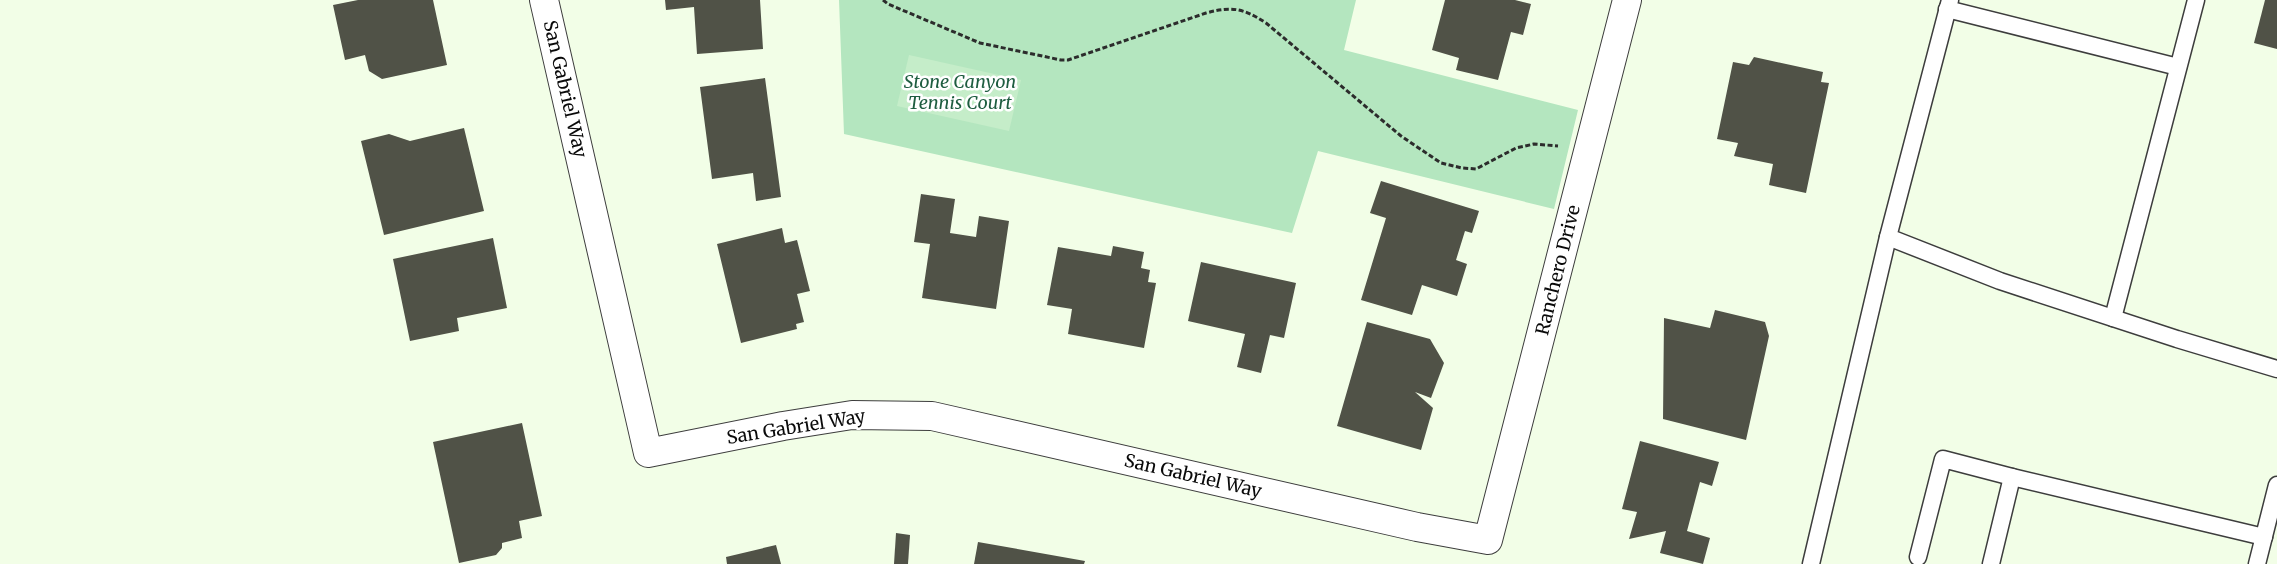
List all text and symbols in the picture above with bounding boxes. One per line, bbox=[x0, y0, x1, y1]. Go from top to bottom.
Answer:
street label: San Gabriel Way bbox=[539, 18, 593, 160]
park label: Stone Canyon Tennis Court bbox=[904, 70, 1016, 114]
street label: Ranchero Drive bbox=[1530, 202, 1585, 337]
street label: San Gabriel Way bbox=[725, 404, 867, 449]
street label: San Gabriel Way bbox=[1122, 449, 1265, 503]

